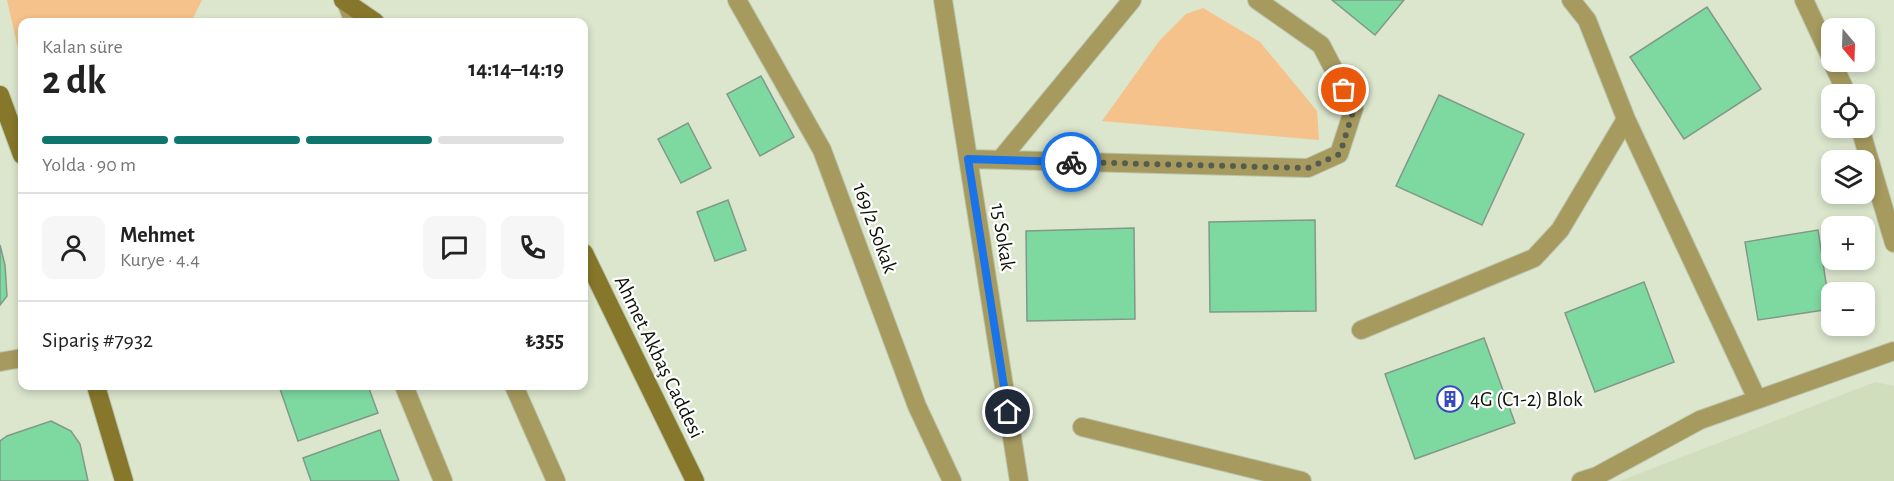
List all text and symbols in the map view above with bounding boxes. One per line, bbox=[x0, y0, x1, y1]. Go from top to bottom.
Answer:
north arrow bbox=[1821, 18, 1875, 72]
map controls bbox=[1821, 18, 1875, 336]
text: Kalan süre bbox=[42, 37, 123, 57]
text: 14:14–14:19 bbox=[468, 58, 564, 80]
text: 2 dk bbox=[42, 62, 106, 101]
pin bbox=[1318, 64, 1369, 115]
icon: bag bbox=[1327, 73, 1360, 106]
button: locate bbox=[1821, 84, 1875, 138]
courier bbox=[1041, 132, 1101, 192]
icon: bike bbox=[1055, 146, 1088, 179]
button: layers bbox=[1821, 150, 1875, 204]
text: Yolda · 90 m bbox=[42, 155, 136, 175]
street label: 169/2 Sokak bbox=[849, 180, 901, 276]
street label: 15 Sokak bbox=[987, 202, 1019, 272]
button: person bbox=[42, 216, 105, 279]
button: chat bbox=[423, 216, 486, 279]
button: phone bbox=[501, 216, 564, 279]
button: + bbox=[1821, 216, 1875, 270]
text: Mehmet bbox=[120, 224, 195, 246]
text: Kurye · 4.4 bbox=[120, 250, 200, 270]
street label: Ahmet Akbaş Caddesi bbox=[611, 272, 707, 442]
button: − bbox=[1821, 282, 1875, 336]
text: Sipariş #7932 bbox=[42, 329, 153, 351]
text: ₺355 bbox=[525, 329, 564, 351]
building icon: 4G (C1-2) Blok bbox=[1435, 384, 1465, 414]
pin bbox=[982, 386, 1033, 437]
place label: 4G (C1-2) Blok bbox=[1470, 389, 1583, 410]
icon: home bbox=[991, 395, 1024, 428]

